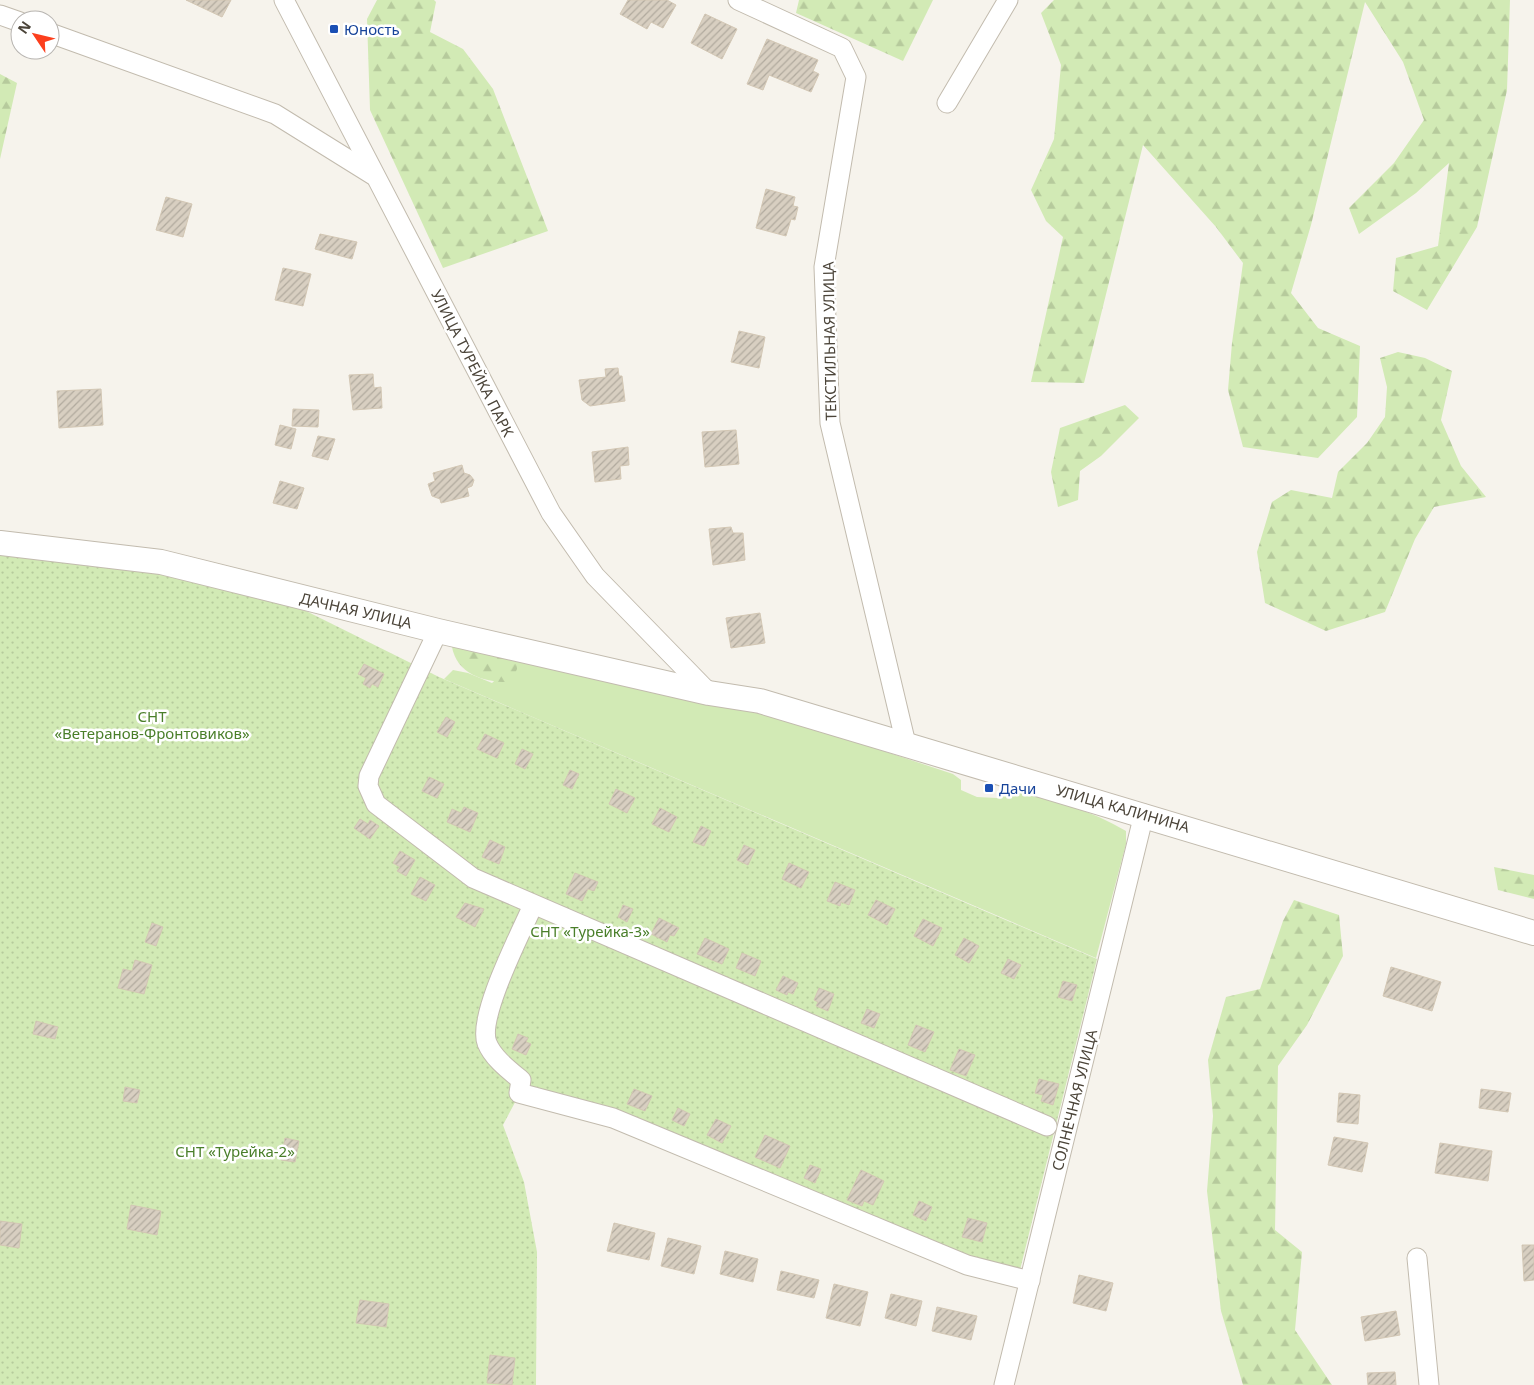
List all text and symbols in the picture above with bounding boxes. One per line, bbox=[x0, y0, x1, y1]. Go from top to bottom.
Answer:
north arrow bbox=[10, 10, 60, 60]
text: N bbox=[13, 17, 35, 37]
place label: Юность bbox=[344, 19, 400, 39]
marker: Юность bbox=[328, 23, 340, 35]
street label: ТЕКСТИЛЬНАЯ УЛИЦА bbox=[818, 261, 840, 421]
street label: УЛИЦА ТУРЕЙКА ПАРК bbox=[427, 286, 519, 440]
street label: ДАЧНАЯ УЛИЦА bbox=[298, 587, 414, 633]
park label: СНТ «Ветеранов-Фронтовиков» bbox=[54, 706, 250, 743]
place label: Дачи bbox=[999, 778, 1036, 798]
street label: УЛИЦА КАЛИНИНА bbox=[1054, 779, 1193, 837]
marker: Дачи bbox=[983, 782, 995, 794]
park label: СНТ «Турейка-3» bbox=[530, 921, 650, 941]
street label: СОЛНЕЧНАЯ УЛИЦА bbox=[1047, 1027, 1101, 1173]
park label: СНТ «Турейка-2» bbox=[175, 1141, 295, 1161]

